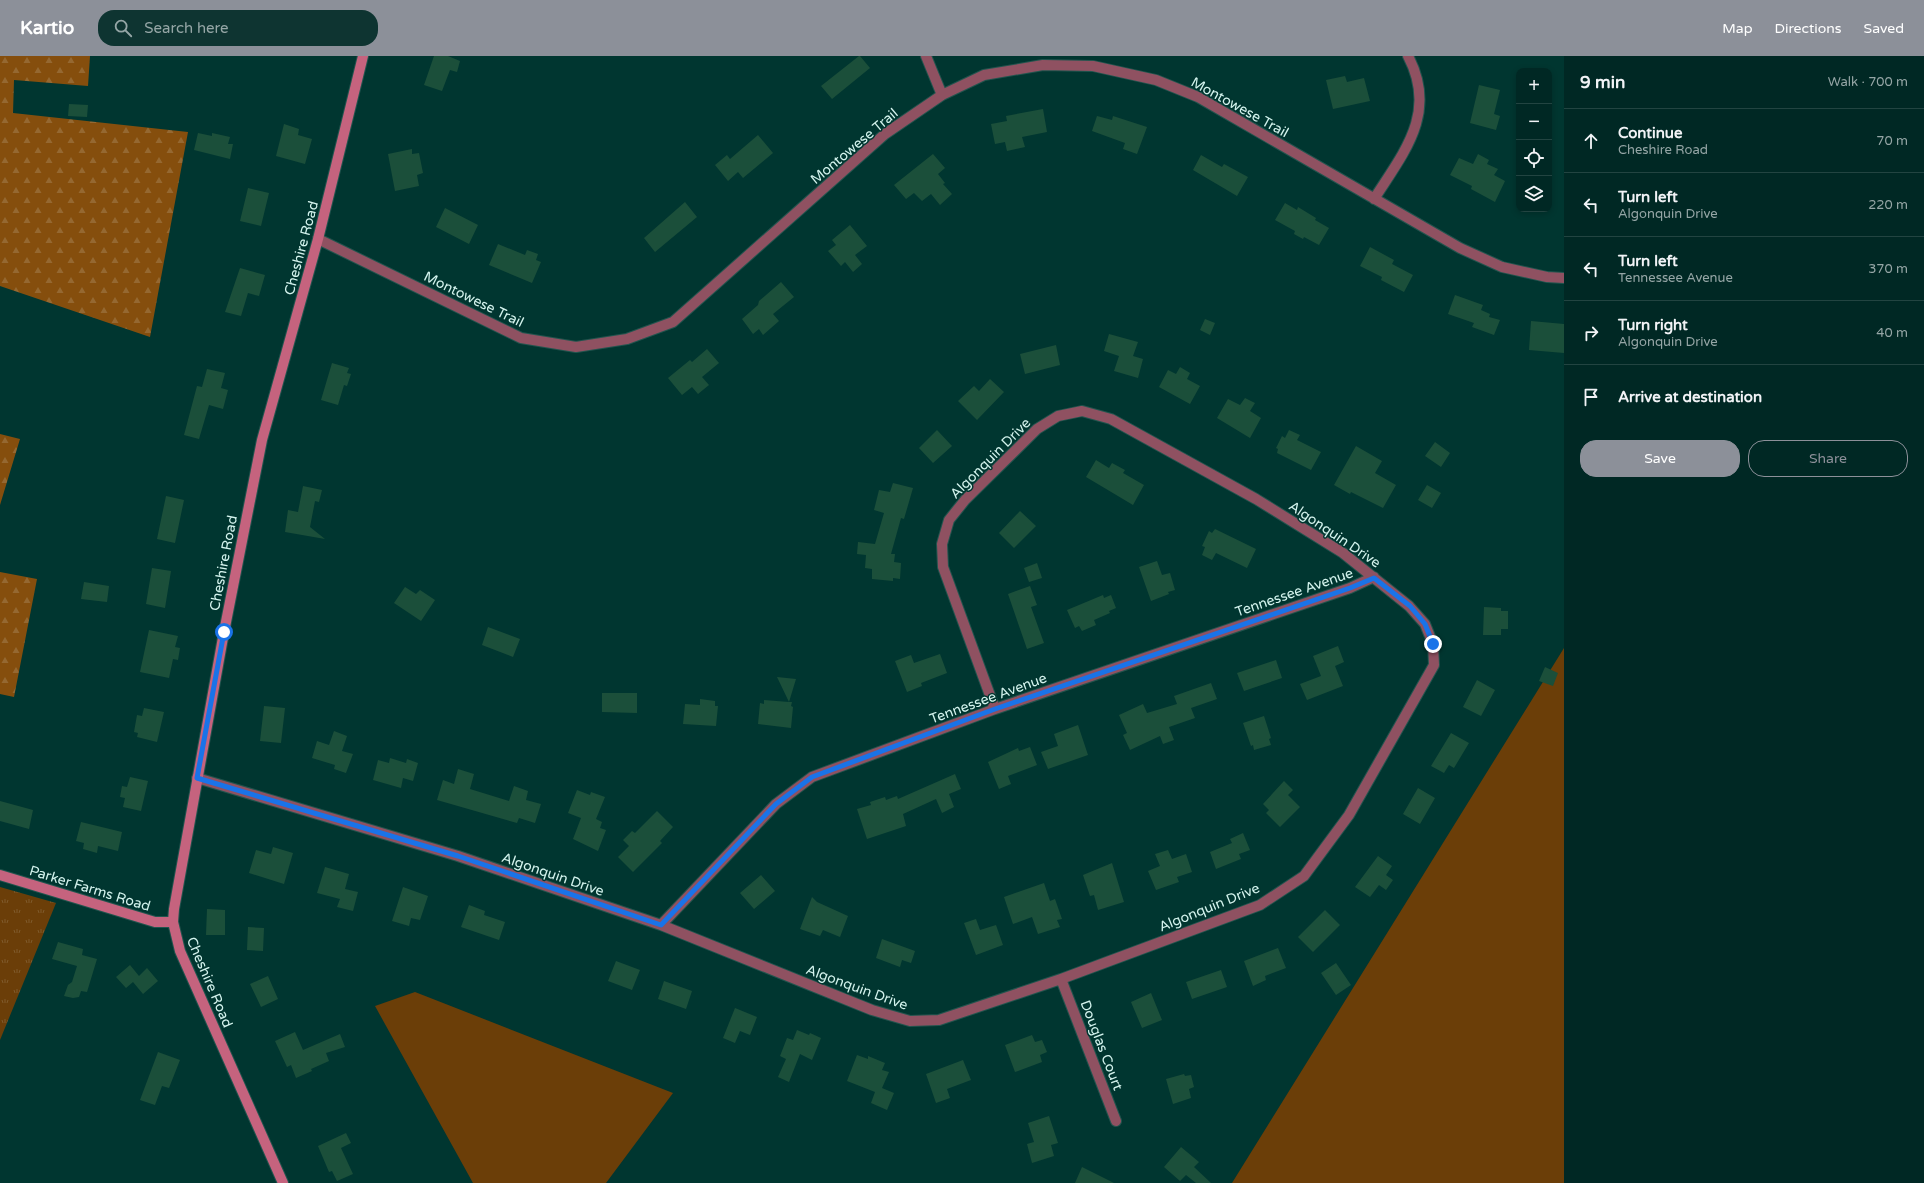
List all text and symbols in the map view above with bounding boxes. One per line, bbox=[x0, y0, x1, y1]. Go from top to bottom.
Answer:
search box bbox=[98, 10, 378, 46]
text: Kartio bbox=[20, 17, 74, 39]
icon: search bbox=[112, 17, 134, 39]
text: Search here bbox=[144, 19, 229, 37]
text: Map bbox=[1722, 20, 1753, 37]
text: Directions bbox=[1775, 20, 1842, 37]
text: Saved bbox=[1864, 20, 1904, 37]
map controls bbox=[1516, 68, 1552, 212]
button: + bbox=[1516, 68, 1552, 104]
text: 9 min bbox=[1580, 72, 1625, 93]
street label: Montowese Trail bbox=[1188, 74, 1292, 141]
text: Walk · 700 m bbox=[1828, 74, 1908, 90]
button: − bbox=[1516, 104, 1552, 140]
street label: Montowese Trail bbox=[807, 105, 902, 188]
text: Continue bbox=[1618, 124, 1682, 142]
icon: ahead bbox=[1580, 130, 1602, 152]
text: 70 m bbox=[1876, 133, 1908, 149]
button: locate bbox=[1516, 140, 1552, 176]
text: Cheshire Road bbox=[1618, 142, 1708, 158]
button: layers bbox=[1516, 176, 1552, 212]
text: Turn left bbox=[1618, 188, 1678, 206]
icon: left bbox=[1580, 194, 1602, 216]
text: 220 m bbox=[1868, 197, 1908, 213]
street label: Cheshire Road bbox=[281, 199, 322, 297]
text: Algonquin Drive bbox=[1618, 206, 1718, 222]
text: Turn left bbox=[1618, 252, 1678, 270]
icon: left bbox=[1580, 258, 1602, 280]
text: 370 m bbox=[1868, 261, 1908, 277]
street label: Montowese Trail bbox=[421, 268, 526, 331]
text: Tennessee Avenue bbox=[1618, 270, 1733, 286]
text: Turn right bbox=[1618, 316, 1688, 334]
icon: right bbox=[1580, 322, 1602, 344]
text: 40 m bbox=[1876, 325, 1908, 341]
text: Algonquin Drive bbox=[1618, 334, 1718, 350]
icon: arrive bbox=[1580, 386, 1602, 408]
text: Arrive at destination bbox=[1618, 388, 1762, 406]
street label: Algonquin Drive bbox=[946, 414, 1034, 502]
button: Save bbox=[1580, 440, 1740, 477]
button: Share bbox=[1748, 440, 1908, 477]
street label: Algonquin Drive bbox=[1286, 497, 1384, 571]
street label: Cheshire Road bbox=[206, 514, 241, 612]
street label: Tennessee Avenue bbox=[1233, 564, 1355, 621]
route start bbox=[215, 623, 233, 641]
route end bbox=[1424, 635, 1442, 653]
street label: Tennessee Avenue bbox=[927, 669, 1049, 728]
street label: Algonquin Drive bbox=[499, 849, 606, 900]
street label: Parker Farms Road bbox=[27, 862, 152, 915]
street label: Algonquin Drive bbox=[1156, 879, 1262, 935]
street label: Cheshire Road bbox=[183, 934, 236, 1030]
street label: Algonquin Drive bbox=[804, 961, 910, 1014]
street label: Douglas Court bbox=[1077, 998, 1127, 1093]

